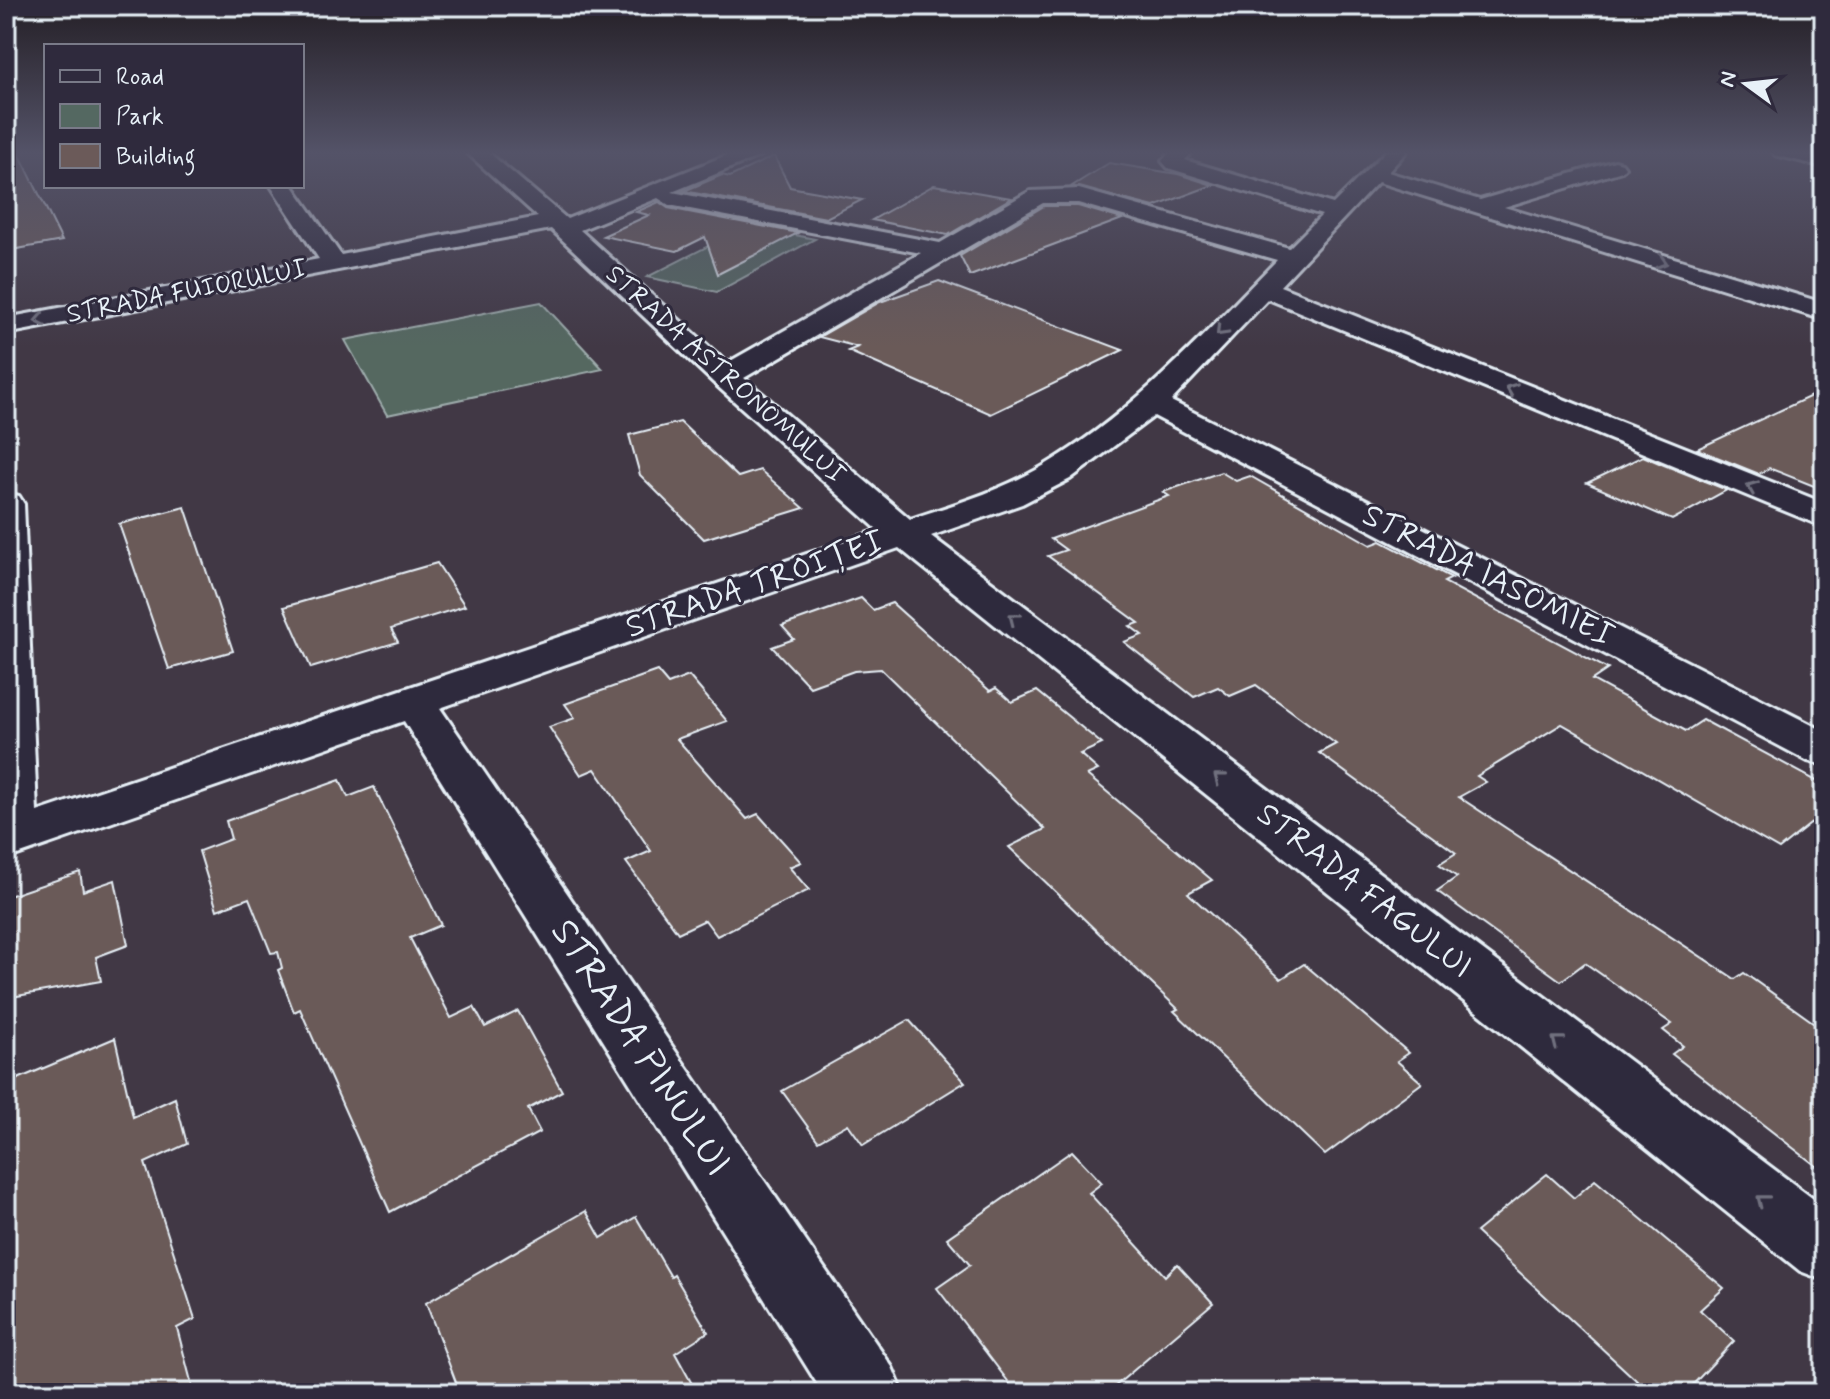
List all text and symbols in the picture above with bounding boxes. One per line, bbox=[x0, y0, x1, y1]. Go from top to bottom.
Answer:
legend bbox=[44, 44, 304, 188]
north arrow bbox=[1706, 44, 1786, 124]
text: Road bbox=[116, 62, 164, 93]
text: N bbox=[1713, 69, 1744, 90]
text: Park bbox=[116, 102, 164, 133]
text: Building bbox=[116, 142, 196, 176]
street label: STRADA FUIORULUI bbox=[64, 252, 310, 332]
one-way arrow bbox=[1654, 253, 1668, 269]
street label: STRADA ASTRONOMULUI bbox=[598, 258, 852, 492]
one-way arrow bbox=[33, 310, 46, 327]
one-way arrow bbox=[1216, 322, 1231, 336]
one-way arrow bbox=[1505, 382, 1519, 399]
one-way arrow bbox=[1746, 480, 1760, 497]
street label: STRADA IASOMIEI bbox=[1355, 494, 1621, 658]
street label: STRADA TROIȚEI bbox=[620, 521, 890, 649]
one-way arrow bbox=[1008, 614, 1023, 628]
one-way arrow bbox=[1214, 773, 1228, 788]
street label: STRADA FAGULUI bbox=[1248, 794, 1480, 988]
street label: STRADA PINULUI bbox=[539, 910, 741, 1186]
one-way arrow bbox=[1551, 1036, 1566, 1050]
one-way arrow bbox=[1756, 1196, 1771, 1210]

